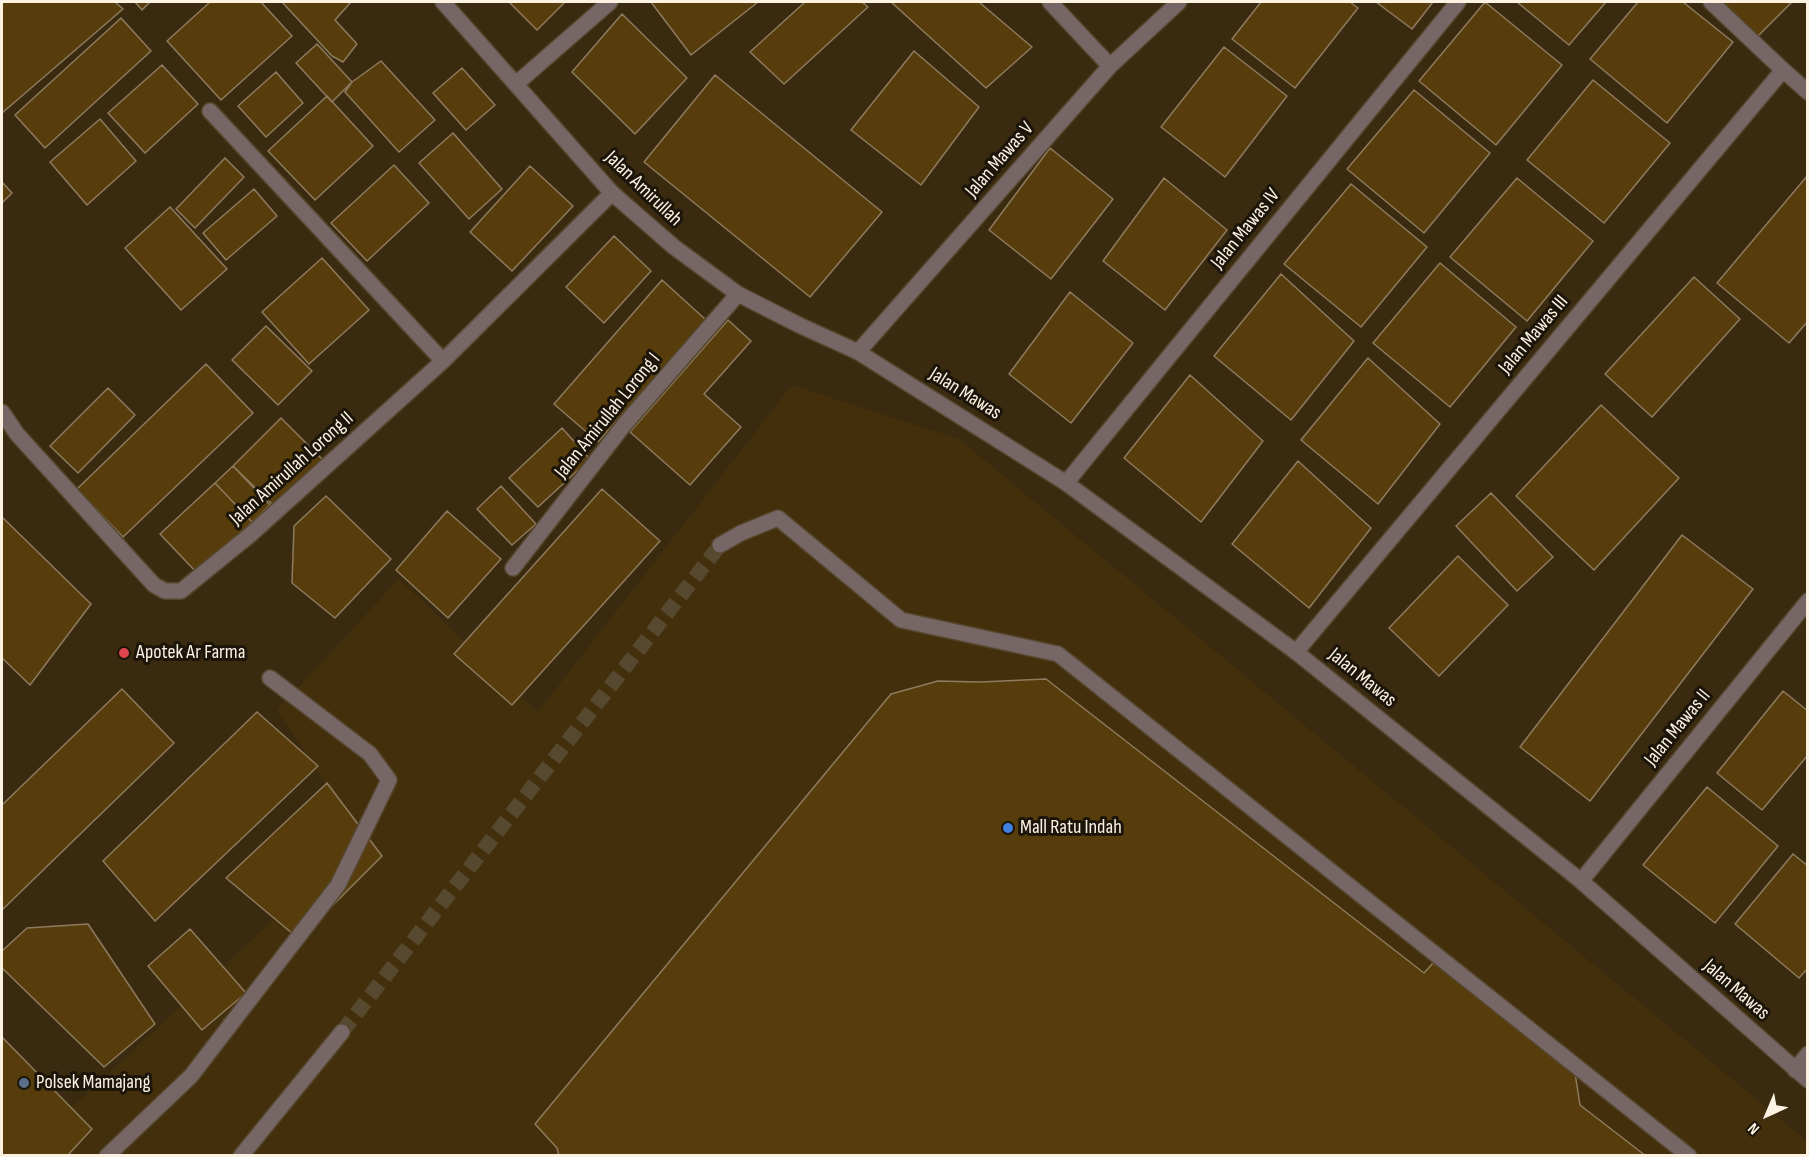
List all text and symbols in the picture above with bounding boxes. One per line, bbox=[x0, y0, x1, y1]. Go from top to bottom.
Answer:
street label: Jalan Mawas V bbox=[961, 117, 1039, 203]
street label: Jalan Amirullah bbox=[599, 146, 687, 232]
street label: Jalan Mawas IV bbox=[1206, 184, 1286, 274]
street label: Jalan Mawas III bbox=[1494, 291, 1574, 379]
street label: Jalan Amirullah Lorong I bbox=[550, 348, 666, 484]
street label: Jalan Mawas bbox=[925, 363, 1005, 425]
street label: Jalan Amirullah Lorong II bbox=[225, 407, 359, 531]
place label: Apotek Ar Farma bbox=[136, 641, 245, 665]
street label: Jalan Mawas bbox=[1323, 643, 1401, 713]
marker: Apotek Ar Farma bbox=[117, 646, 131, 660]
street label: Jalan Mawas II bbox=[1640, 685, 1716, 771]
place label: Mall Ratu Indah bbox=[1020, 816, 1122, 840]
marker: Mall Ratu Indah bbox=[1001, 821, 1015, 835]
street label: Jalan Mawas bbox=[1698, 955, 1774, 1025]
place label: Polsek Mamajang bbox=[36, 1071, 150, 1095]
marker: Polsek Mamajang bbox=[17, 1076, 31, 1090]
north arrow bbox=[1737, 1085, 1797, 1145]
text: N bbox=[1744, 1119, 1764, 1138]

